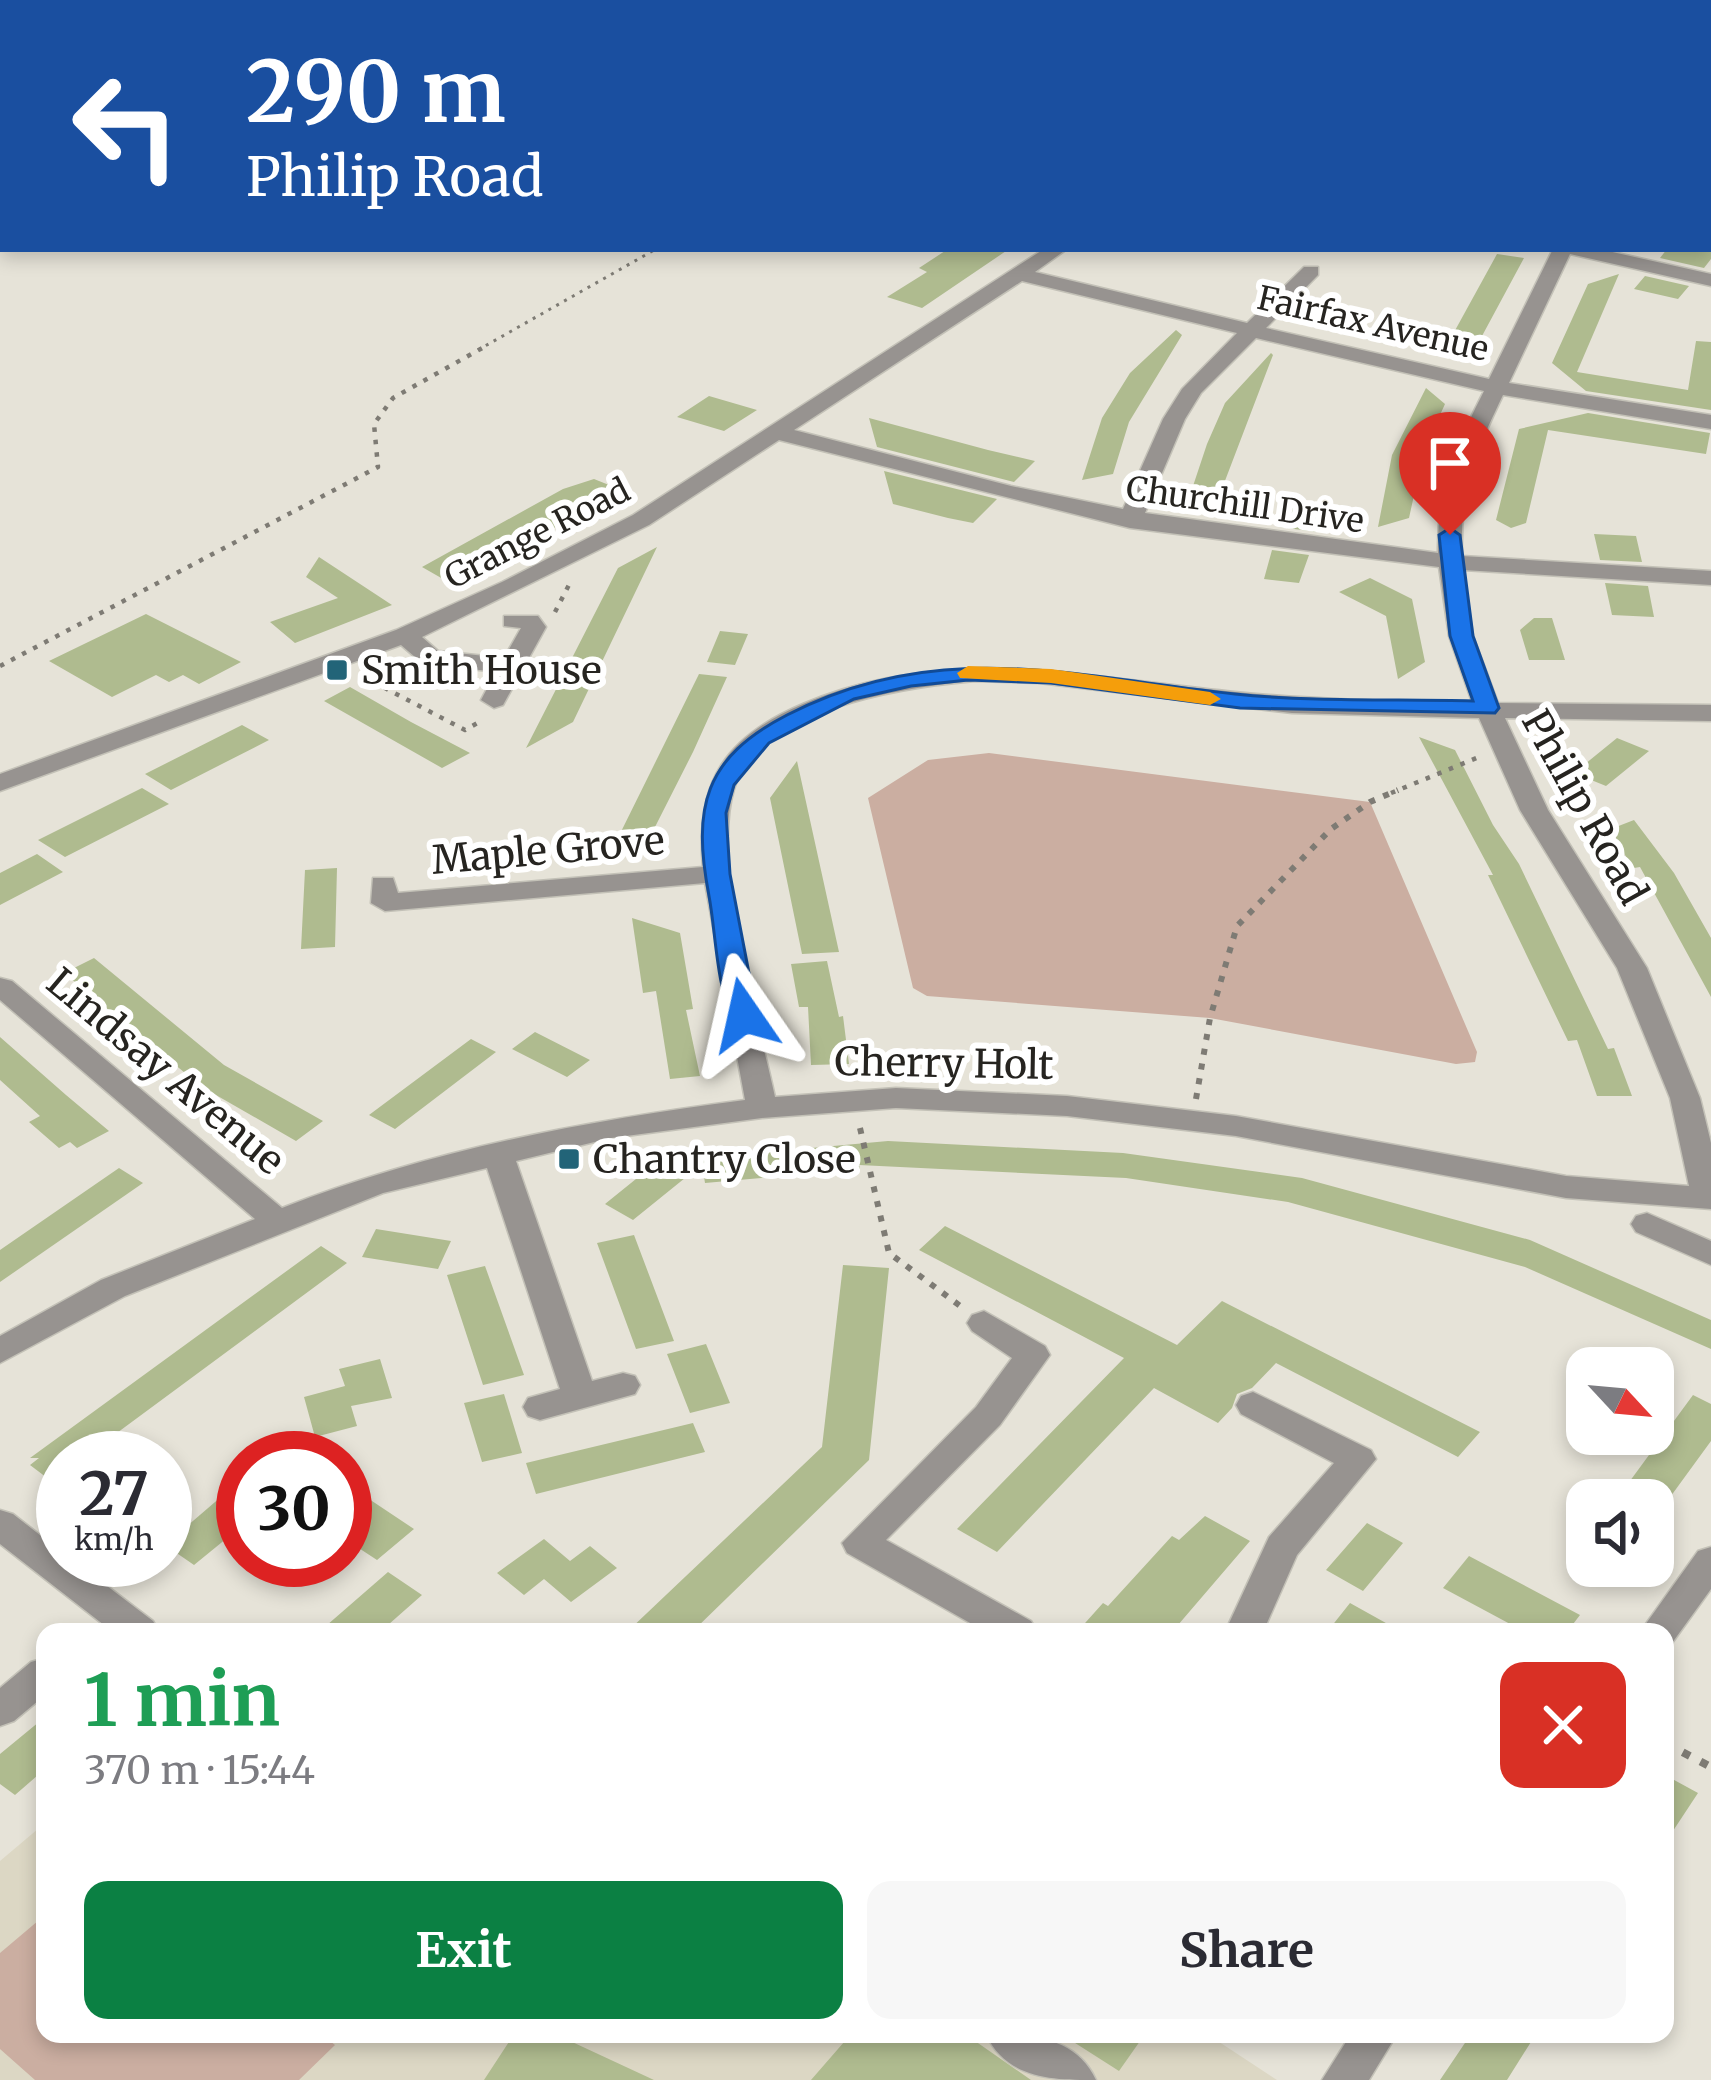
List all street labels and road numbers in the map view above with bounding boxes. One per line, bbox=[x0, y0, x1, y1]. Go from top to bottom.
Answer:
street label: Fairfax Avenue bbox=[1253, 277, 1492, 370]
street label: Churchill Drive bbox=[1123, 468, 1366, 541]
street label: Grange Road bbox=[438, 469, 637, 598]
street label: Philip Road bbox=[1511, 701, 1658, 913]
street label: Maple Grove bbox=[430, 816, 666, 885]
street label: Lindsay Avenue bbox=[37, 958, 294, 1185]
street label: Cherry Holt bbox=[834, 1037, 1054, 1090]

